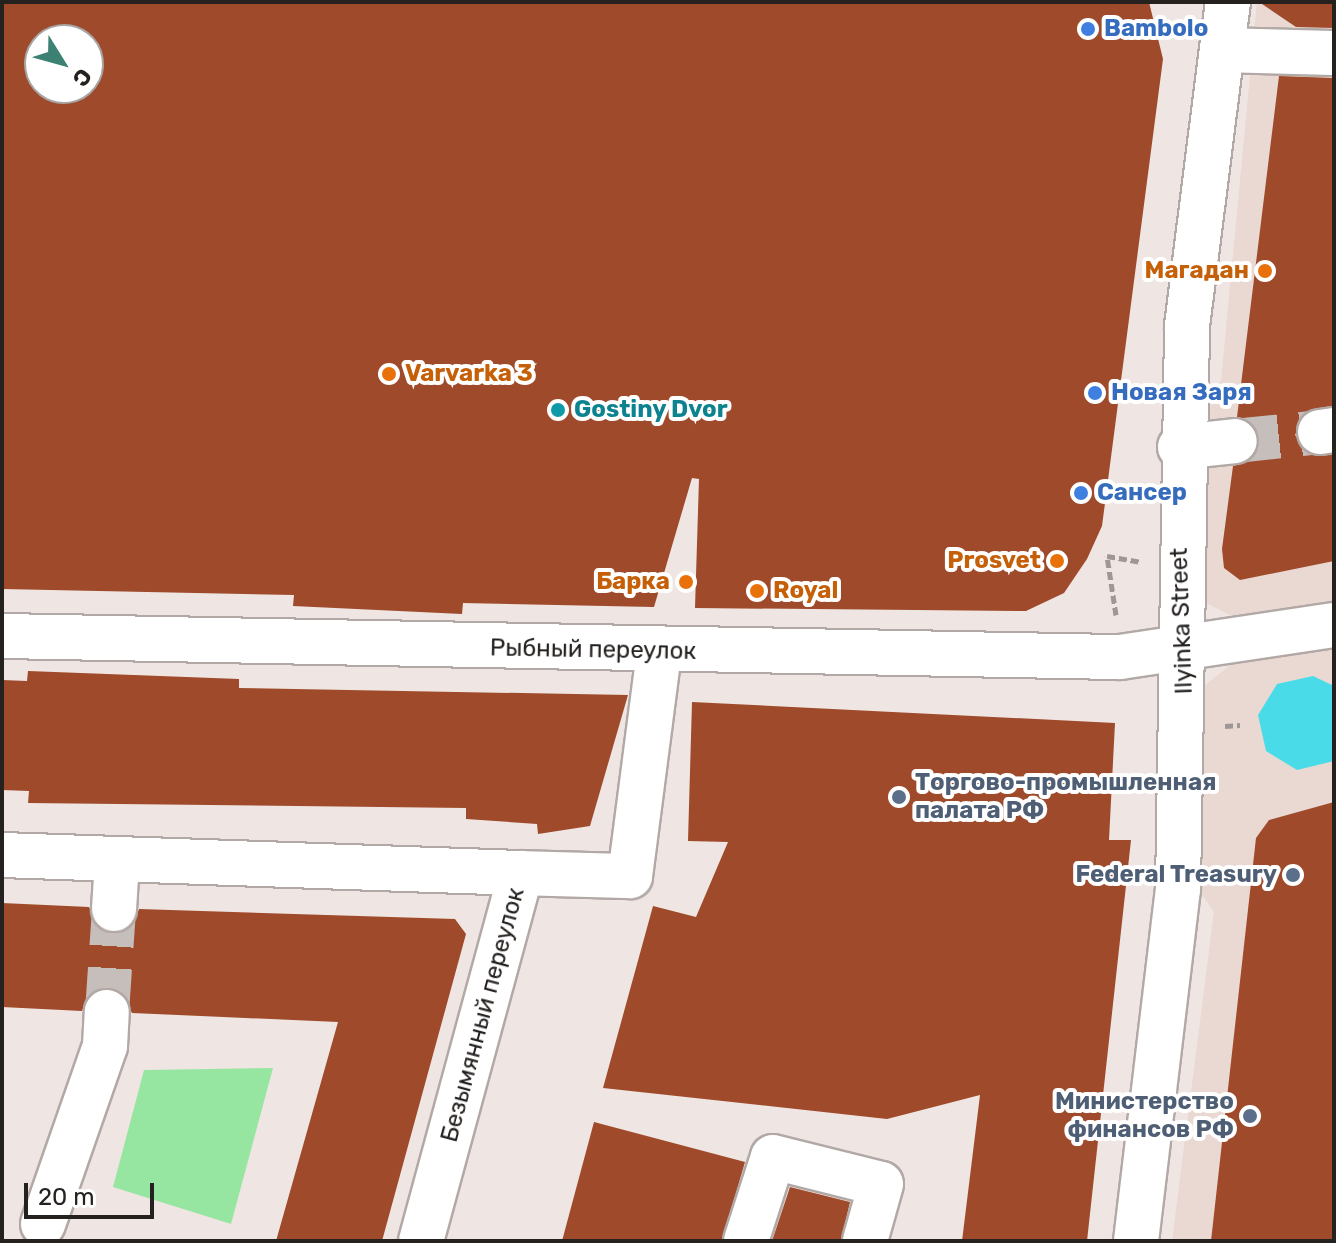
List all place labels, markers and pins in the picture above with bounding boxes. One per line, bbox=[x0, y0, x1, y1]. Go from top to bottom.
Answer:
place label: Bambolo bbox=[1104, 15, 1208, 43]
marker: Bambolo bbox=[1079, 20, 1097, 38]
place label: Магадан bbox=[1145, 257, 1249, 285]
marker: Магадан bbox=[1256, 262, 1274, 280]
place label: Varvarka 3 bbox=[405, 360, 533, 388]
marker: Varvarka 3 bbox=[380, 365, 398, 383]
place label: Новая Заря bbox=[1111, 379, 1252, 407]
marker: Новая Заря bbox=[1086, 384, 1104, 402]
place label: Gostiny Dvor bbox=[574, 396, 728, 424]
marker: Gostiny Dvor bbox=[549, 401, 567, 419]
place label: Сансер bbox=[1097, 479, 1187, 507]
marker: Сансер bbox=[1072, 484, 1090, 502]
place label: Prosvet bbox=[947, 547, 1041, 575]
marker: Prosvet bbox=[1048, 552, 1066, 570]
place label: Барка bbox=[596, 568, 670, 596]
marker: Барка bbox=[677, 573, 695, 591]
place label: Royal bbox=[773, 577, 838, 605]
marker: Royal bbox=[748, 582, 766, 600]
place label: Торгово-промышленная палата РФ bbox=[915, 769, 1217, 825]
marker: Торгово-промышленная палата РФ bbox=[890, 788, 908, 806]
place label: Federal Treasury bbox=[1075, 861, 1277, 889]
marker: Federal Treasury bbox=[1284, 866, 1302, 884]
place label: Министерство финансов РФ bbox=[1055, 1088, 1234, 1144]
marker: Министерство финансов РФ bbox=[1241, 1107, 1259, 1125]

